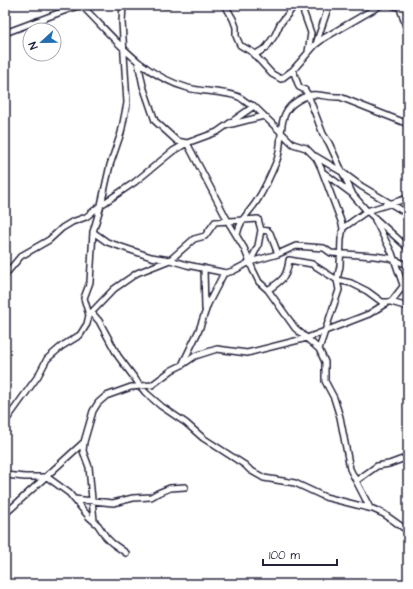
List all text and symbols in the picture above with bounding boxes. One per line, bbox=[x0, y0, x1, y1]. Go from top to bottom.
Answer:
north arrow bbox=[22, 22, 62, 62]
text: N bbox=[25, 39, 41, 52]
scale bar bbox=[263, 541, 337, 567]
text: 100 m bbox=[269, 547, 300, 564]

